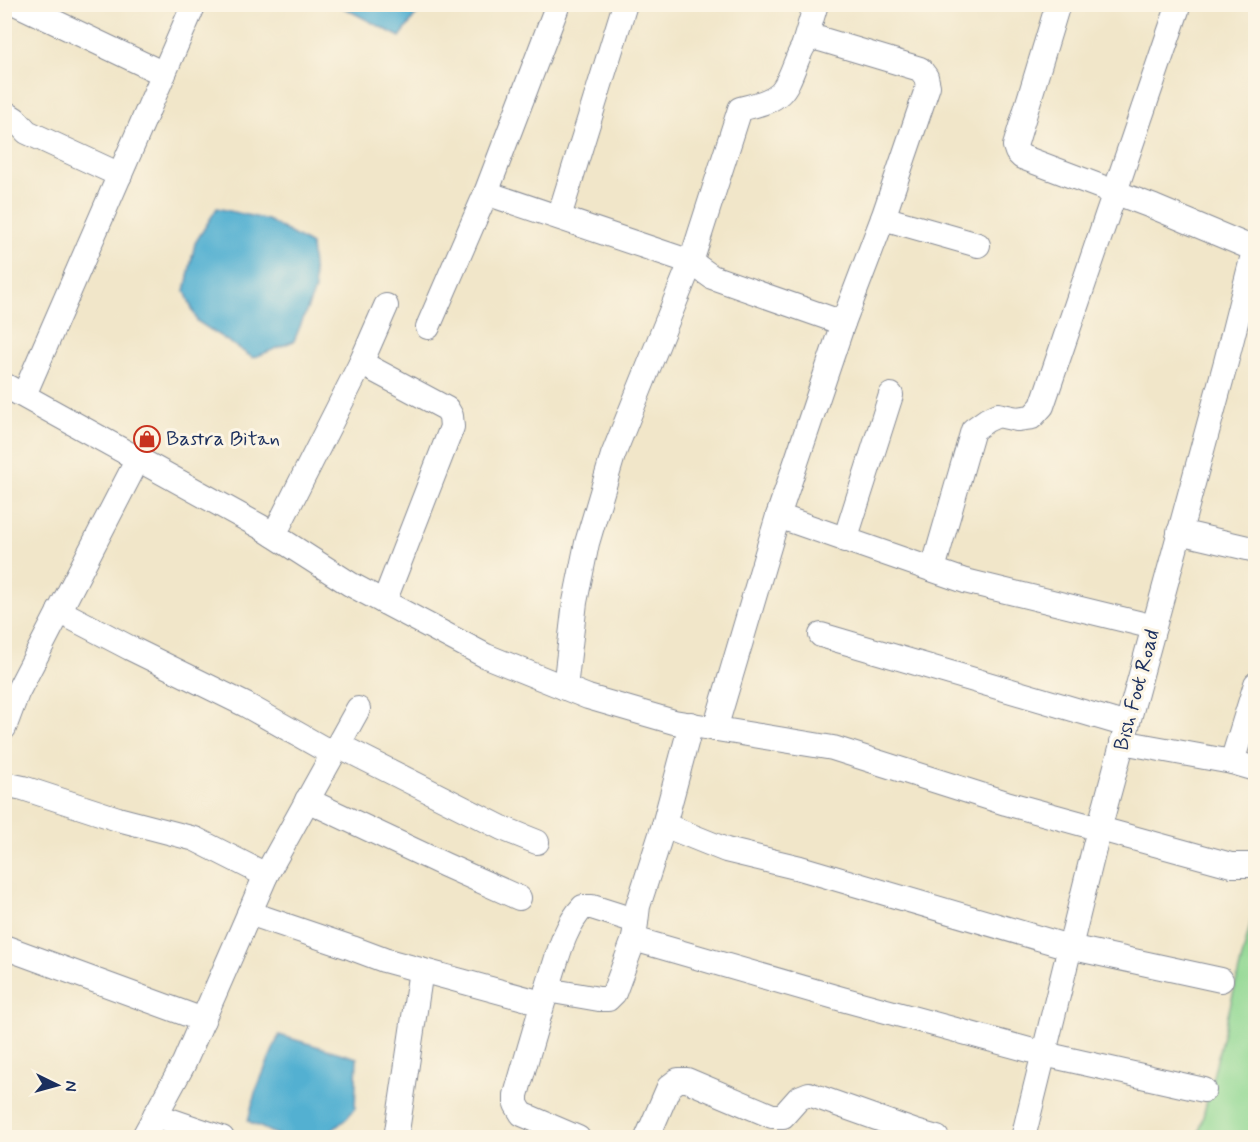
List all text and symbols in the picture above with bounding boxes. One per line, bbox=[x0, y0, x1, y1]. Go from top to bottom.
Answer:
shop icon: Bastra Bitan bbox=[132, 424, 162, 454]
place label: Bastra Bitan bbox=[166, 425, 280, 453]
street label: Bish Foot Road bbox=[1107, 626, 1167, 754]
north arrow bbox=[27, 1055, 87, 1115]
text: N bbox=[60, 1080, 81, 1092]

